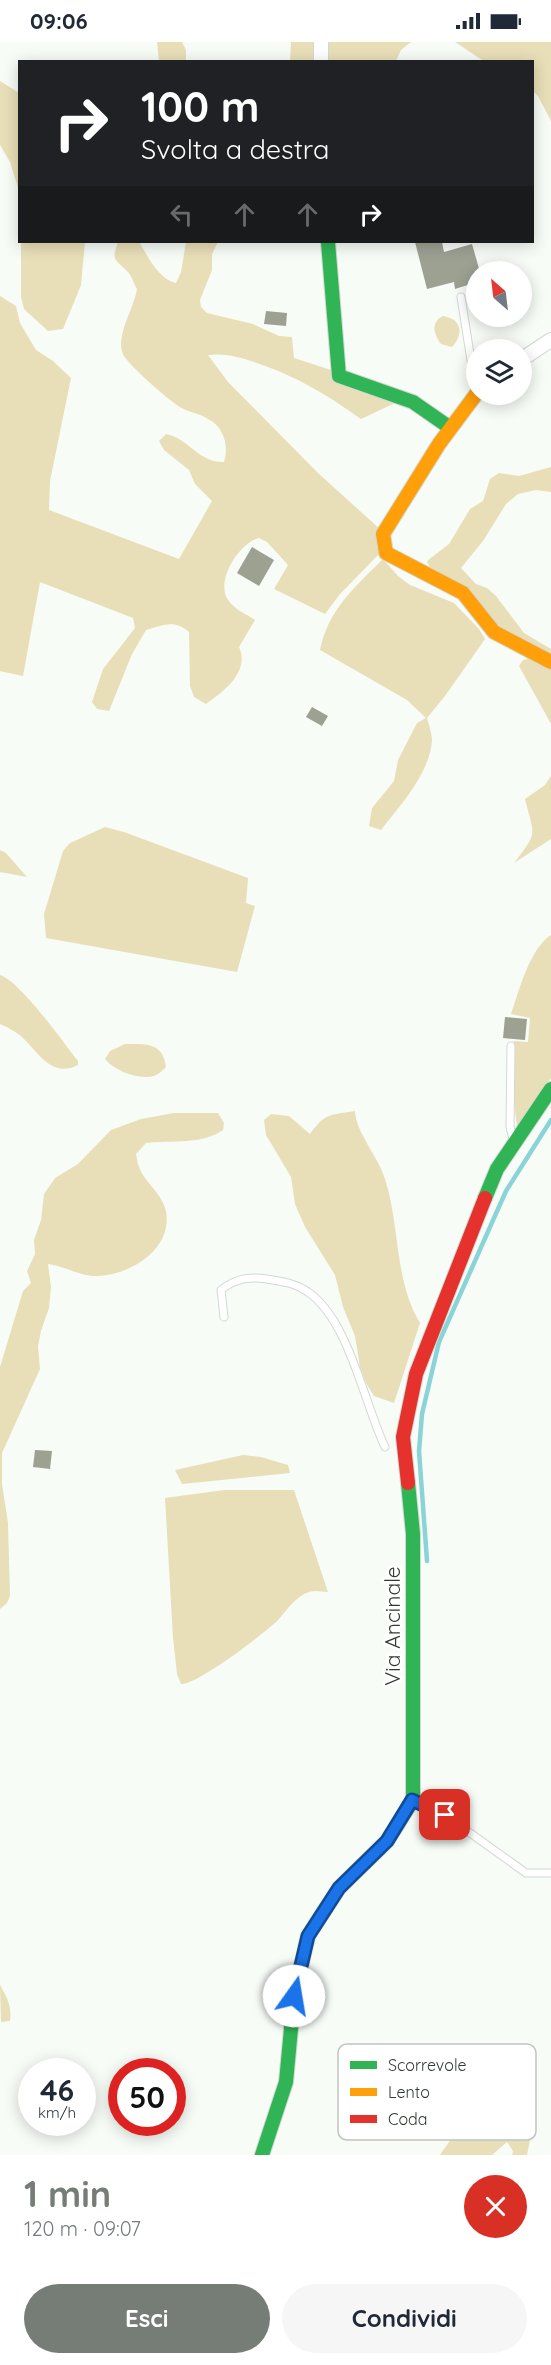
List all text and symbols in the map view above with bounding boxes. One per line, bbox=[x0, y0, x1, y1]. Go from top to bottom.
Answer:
text: 09:06 bbox=[30, 7, 88, 35]
text: 100 m bbox=[141, 80, 259, 133]
icon: right bbox=[42, 84, 120, 162]
text: Svolta a destra bbox=[141, 132, 329, 166]
icon: left bbox=[165, 198, 198, 231]
icon: ahead bbox=[228, 198, 261, 231]
icon: ahead bbox=[291, 198, 324, 231]
icon: right bbox=[354, 198, 387, 231]
north arrow bbox=[466, 261, 532, 327]
map controls bbox=[466, 261, 532, 405]
button: layers bbox=[466, 339, 532, 405]
street label: Via Ancinale bbox=[379, 1566, 405, 1686]
pin bbox=[419, 1789, 470, 1840]
icon: arrive bbox=[428, 1798, 461, 1831]
position arrow bbox=[262, 1964, 326, 2028]
legend bbox=[338, 2044, 536, 2140]
text: Scorrevole bbox=[388, 2055, 466, 2075]
speed limit sign: 50 bbox=[108, 2058, 186, 2136]
text: 46 bbox=[40, 2071, 74, 2109]
text: Lento bbox=[388, 2082, 430, 2102]
text: km/h bbox=[38, 2103, 76, 2122]
text: Coda bbox=[388, 2109, 428, 2129]
text: 1 min bbox=[24, 2171, 111, 2216]
button: close bbox=[464, 2175, 527, 2238]
text: 120 m · 09:07 bbox=[24, 2216, 141, 2241]
button: Esci bbox=[24, 2284, 270, 2353]
button: Condividi bbox=[282, 2284, 527, 2353]

